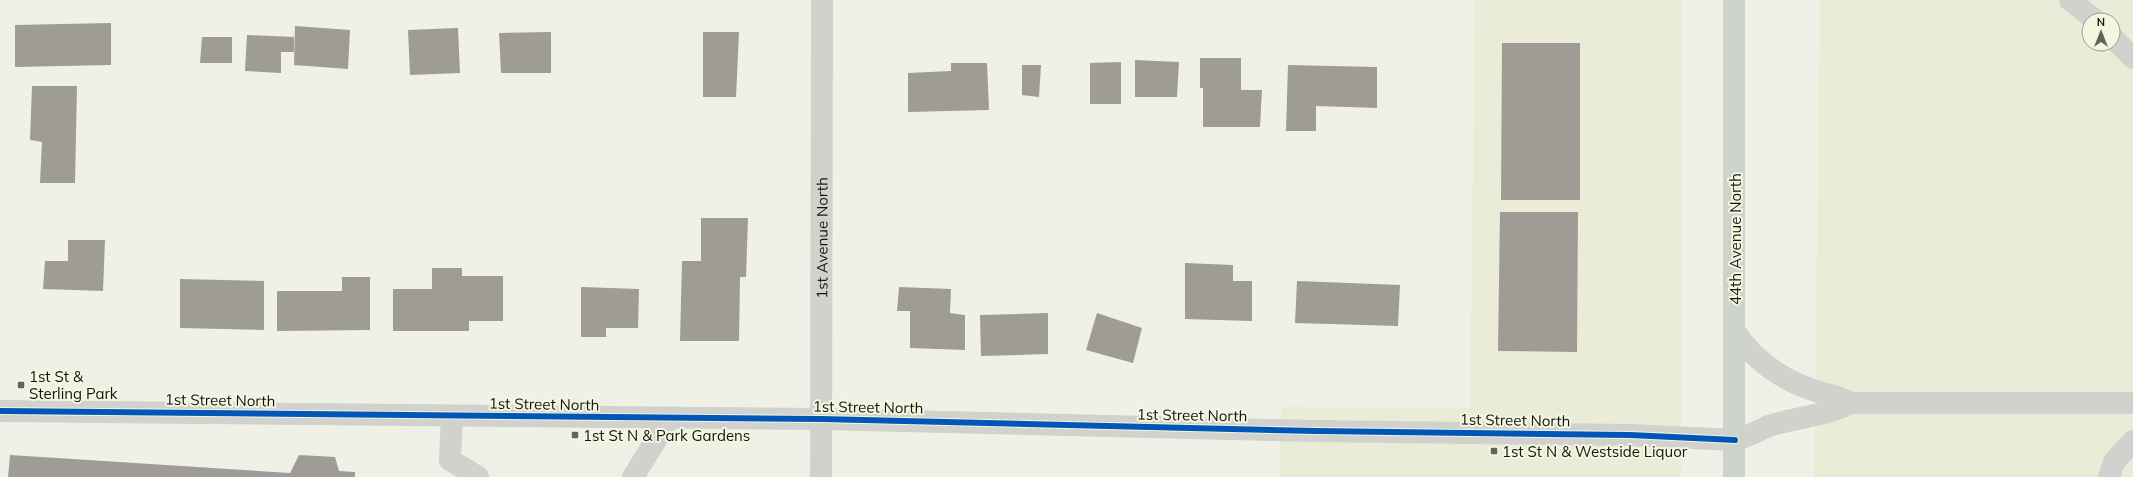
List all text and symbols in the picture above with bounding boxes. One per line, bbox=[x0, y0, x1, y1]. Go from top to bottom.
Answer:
north arrow bbox=[2081, 12, 2121, 52]
text: N bbox=[2097, 15, 2105, 29]
street label: 44th Avenue North bbox=[1726, 173, 1745, 305]
street label: 1st Avenue North bbox=[812, 177, 831, 299]
place label: 1st St & Sterling Park bbox=[29, 367, 118, 403]
marker: 1st St & Sterling Park bbox=[16, 380, 26, 390]
street label: 1st Street North bbox=[165, 390, 275, 410]
street label: 1st Street North bbox=[489, 394, 599, 414]
street label: 1st Street North bbox=[813, 397, 923, 417]
street label: 1st Street North bbox=[1137, 405, 1247, 425]
street label: 1st Street North bbox=[1460, 410, 1570, 430]
place label: 1st St N & Park Gardens bbox=[583, 426, 750, 445]
marker: 1st St N & Park Gardens bbox=[570, 430, 580, 440]
place label: 1st St N & Westside Liquor bbox=[1502, 442, 1688, 461]
marker: 1st St N & Westside Liquor bbox=[1489, 446, 1499, 456]

